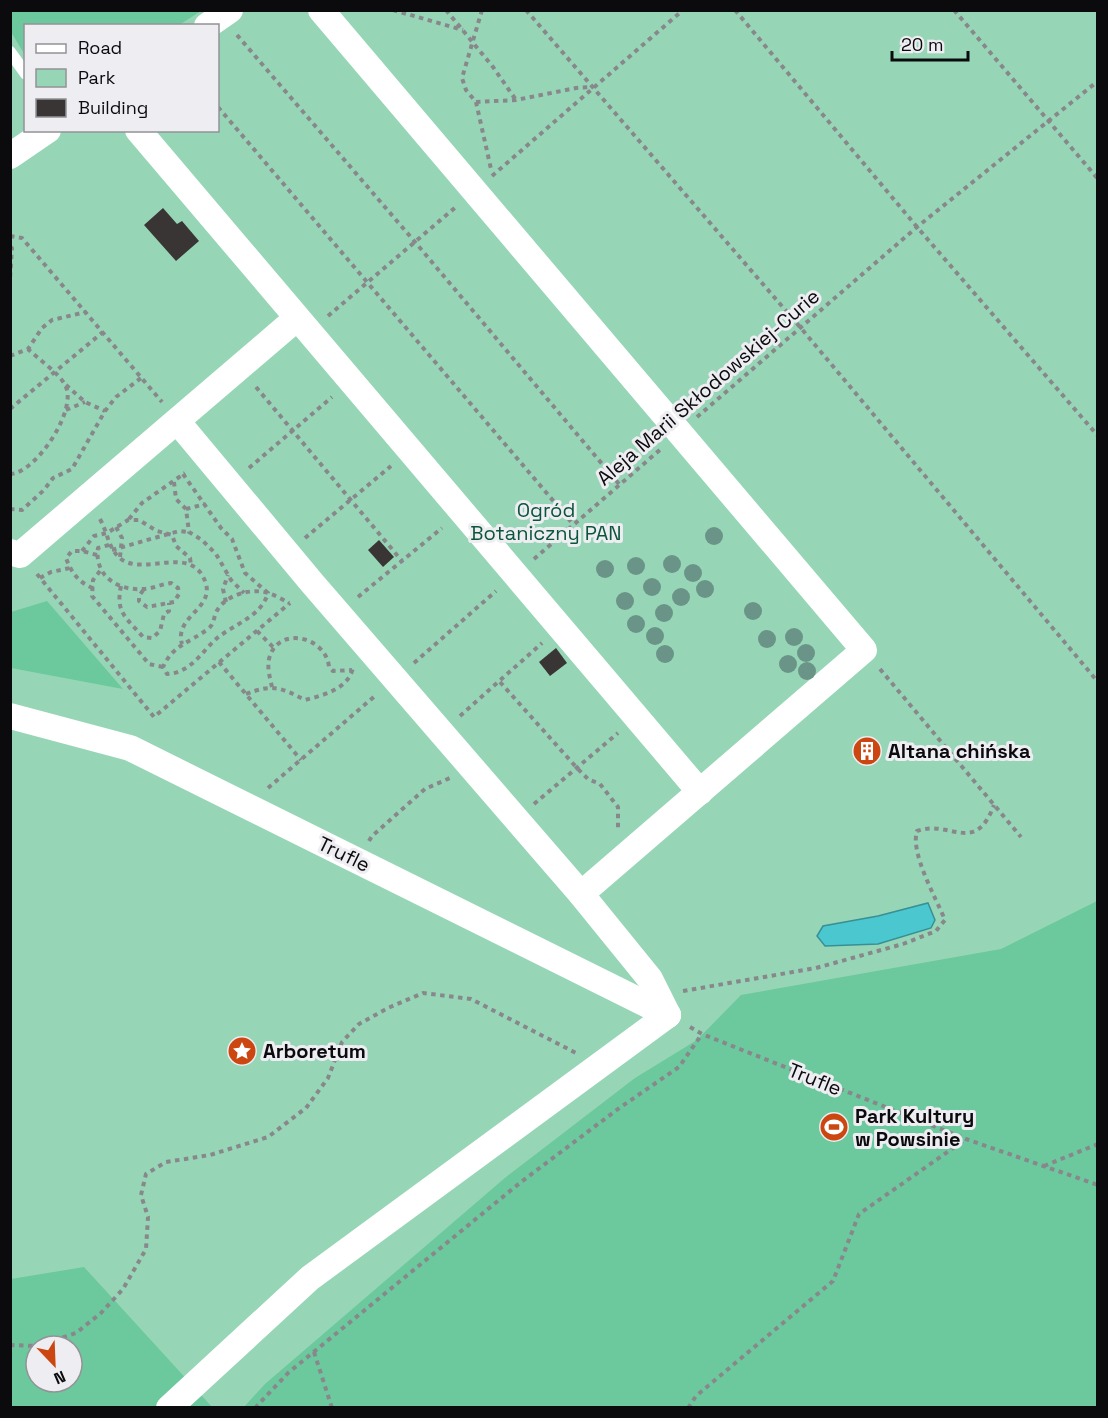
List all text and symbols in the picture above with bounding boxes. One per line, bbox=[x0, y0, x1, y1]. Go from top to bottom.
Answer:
legend bbox=[24, 24, 219, 132]
scale bar bbox=[892, 24, 968, 62]
text: 20 m bbox=[901, 33, 944, 56]
text: Road bbox=[78, 36, 122, 59]
text: Park bbox=[78, 66, 116, 89]
text: Building bbox=[78, 96, 148, 119]
street label: Aleja Marii Skłodowskiej-Curie bbox=[591, 283, 825, 491]
park label: Ogród Botaniczny PAN bbox=[470, 497, 622, 546]
building icon: Altana chińska bbox=[851, 735, 883, 767]
place label: Altana chińska bbox=[888, 738, 1031, 764]
street label: Trufle bbox=[314, 830, 374, 878]
place icon: Arboretum bbox=[226, 1035, 258, 1067]
place label: Arboretum bbox=[263, 1038, 366, 1064]
street label: Trufle bbox=[785, 1057, 845, 1101]
place label: Park Kultury w Powsinie bbox=[855, 1103, 974, 1152]
sports icon: Park Kultury w Powsinie bbox=[818, 1111, 850, 1143]
north arrow bbox=[24, 1334, 84, 1394]
text: N bbox=[51, 1366, 69, 1389]

